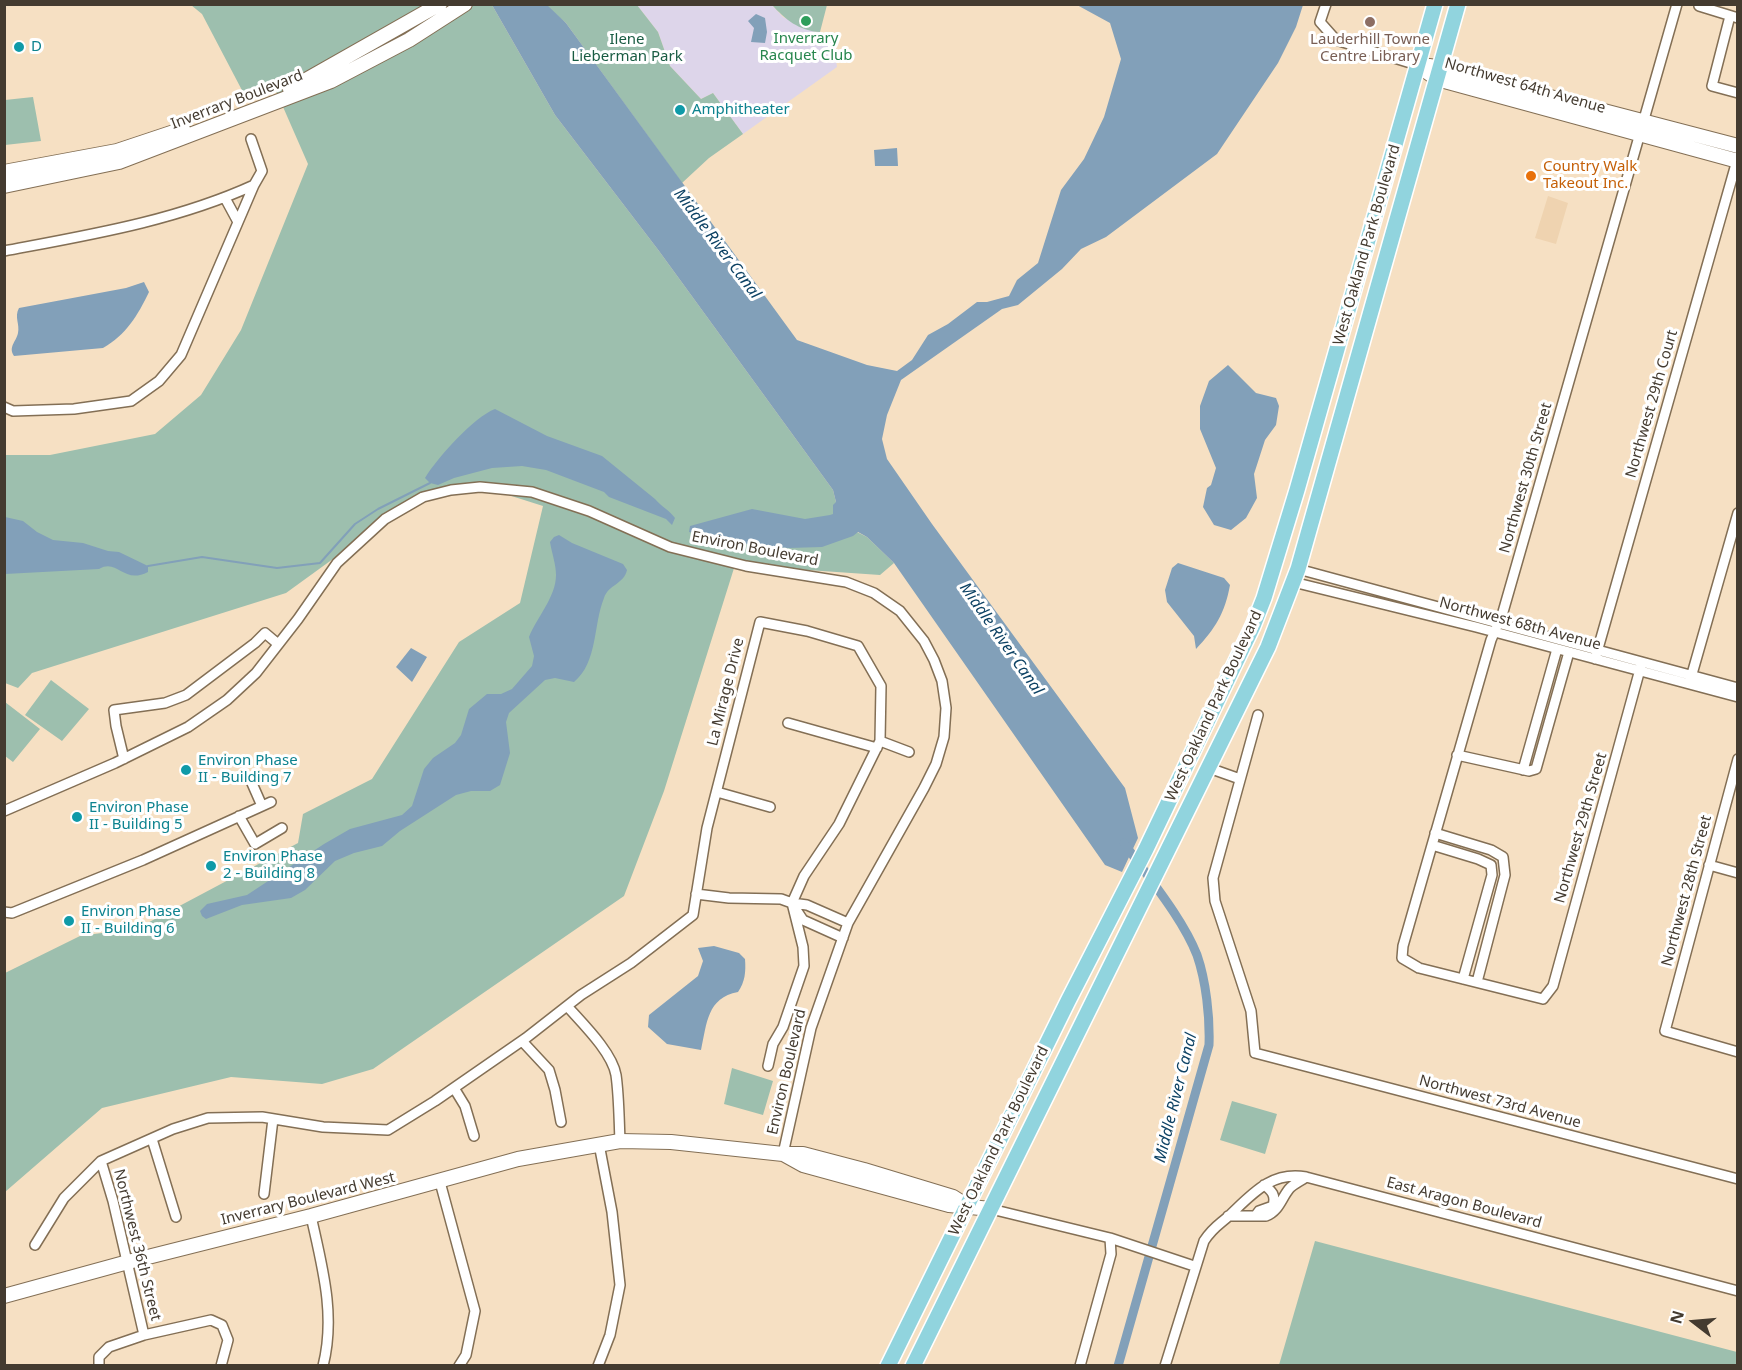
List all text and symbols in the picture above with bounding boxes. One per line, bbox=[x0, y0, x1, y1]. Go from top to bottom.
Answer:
marker: Inverrary Racquet Club bbox=[799, 14, 813, 28]
marker: Lauderhill Towne Centre Library bbox=[1363, 15, 1377, 29]
place label: Inverrary Racquet Club bbox=[759, 30, 853, 65]
park label: Ilene Lieberman Park bbox=[571, 31, 683, 66]
place label: Lauderhill Towne Centre Library bbox=[1310, 31, 1430, 66]
place label: D bbox=[31, 38, 42, 56]
marker: D bbox=[12, 40, 26, 54]
street label: Northwest 64th Avenue bbox=[1442, 54, 1608, 118]
street label: Inverrary Boulevard bbox=[168, 67, 306, 133]
place label: Amphitheater bbox=[692, 101, 790, 119]
marker: Amphitheater bbox=[673, 103, 687, 117]
street label: West Oakland Park Boulevard bbox=[1330, 142, 1404, 348]
place label: Country Walk Takeout Inc. bbox=[1543, 158, 1637, 193]
marker: Country Walk Takeout Inc. bbox=[1524, 169, 1538, 183]
water label: Middle River Canal bbox=[669, 185, 765, 303]
street label: Northwest 29th Court bbox=[1622, 328, 1682, 480]
street label: Northwest 30th Street bbox=[1496, 401, 1556, 555]
street label: Environ Boulevard bbox=[690, 528, 820, 570]
water label: Middle River Canal bbox=[955, 579, 1047, 699]
street label: Northwest 68th Avenue bbox=[1437, 594, 1603, 654]
street label: West Oakland Park Boulevard bbox=[1162, 608, 1266, 804]
street label: La Mirage Drive bbox=[704, 636, 748, 748]
street label: Northwest 29th Street bbox=[1551, 751, 1611, 905]
place label: Environ Phase II - Building 7 bbox=[198, 752, 298, 787]
marker: Environ Phase II - Building 7 bbox=[179, 763, 193, 777]
place label: Environ Phase II - Building 5 bbox=[89, 799, 189, 834]
marker: Environ Phase II - Building 5 bbox=[70, 810, 84, 824]
street label: Northwest 28th Street bbox=[1658, 813, 1716, 969]
place label: Environ Phase 2 - Building 8 bbox=[223, 848, 323, 883]
marker: Environ Phase 2 - Building 8 bbox=[204, 859, 218, 873]
place label: Environ Phase II - Building 6 bbox=[81, 903, 181, 938]
marker: Environ Phase II - Building 6 bbox=[62, 914, 76, 928]
street label: Environ Boulevard bbox=[764, 1007, 810, 1137]
water label: Middle River Canal bbox=[1151, 1031, 1201, 1165]
street label: West Oakland Park Boulevard bbox=[945, 1043, 1053, 1239]
street label: Northwest 73rd Avenue bbox=[1417, 1072, 1583, 1132]
street label: Northwest 36th Street bbox=[109, 1167, 165, 1323]
street label: Inverrary Boulevard West bbox=[219, 1169, 397, 1229]
street label: East Aragon Boulevard bbox=[1384, 1174, 1544, 1232]
north arrow bbox=[1664, 1292, 1724, 1352]
text: N bbox=[1664, 1308, 1689, 1326]

